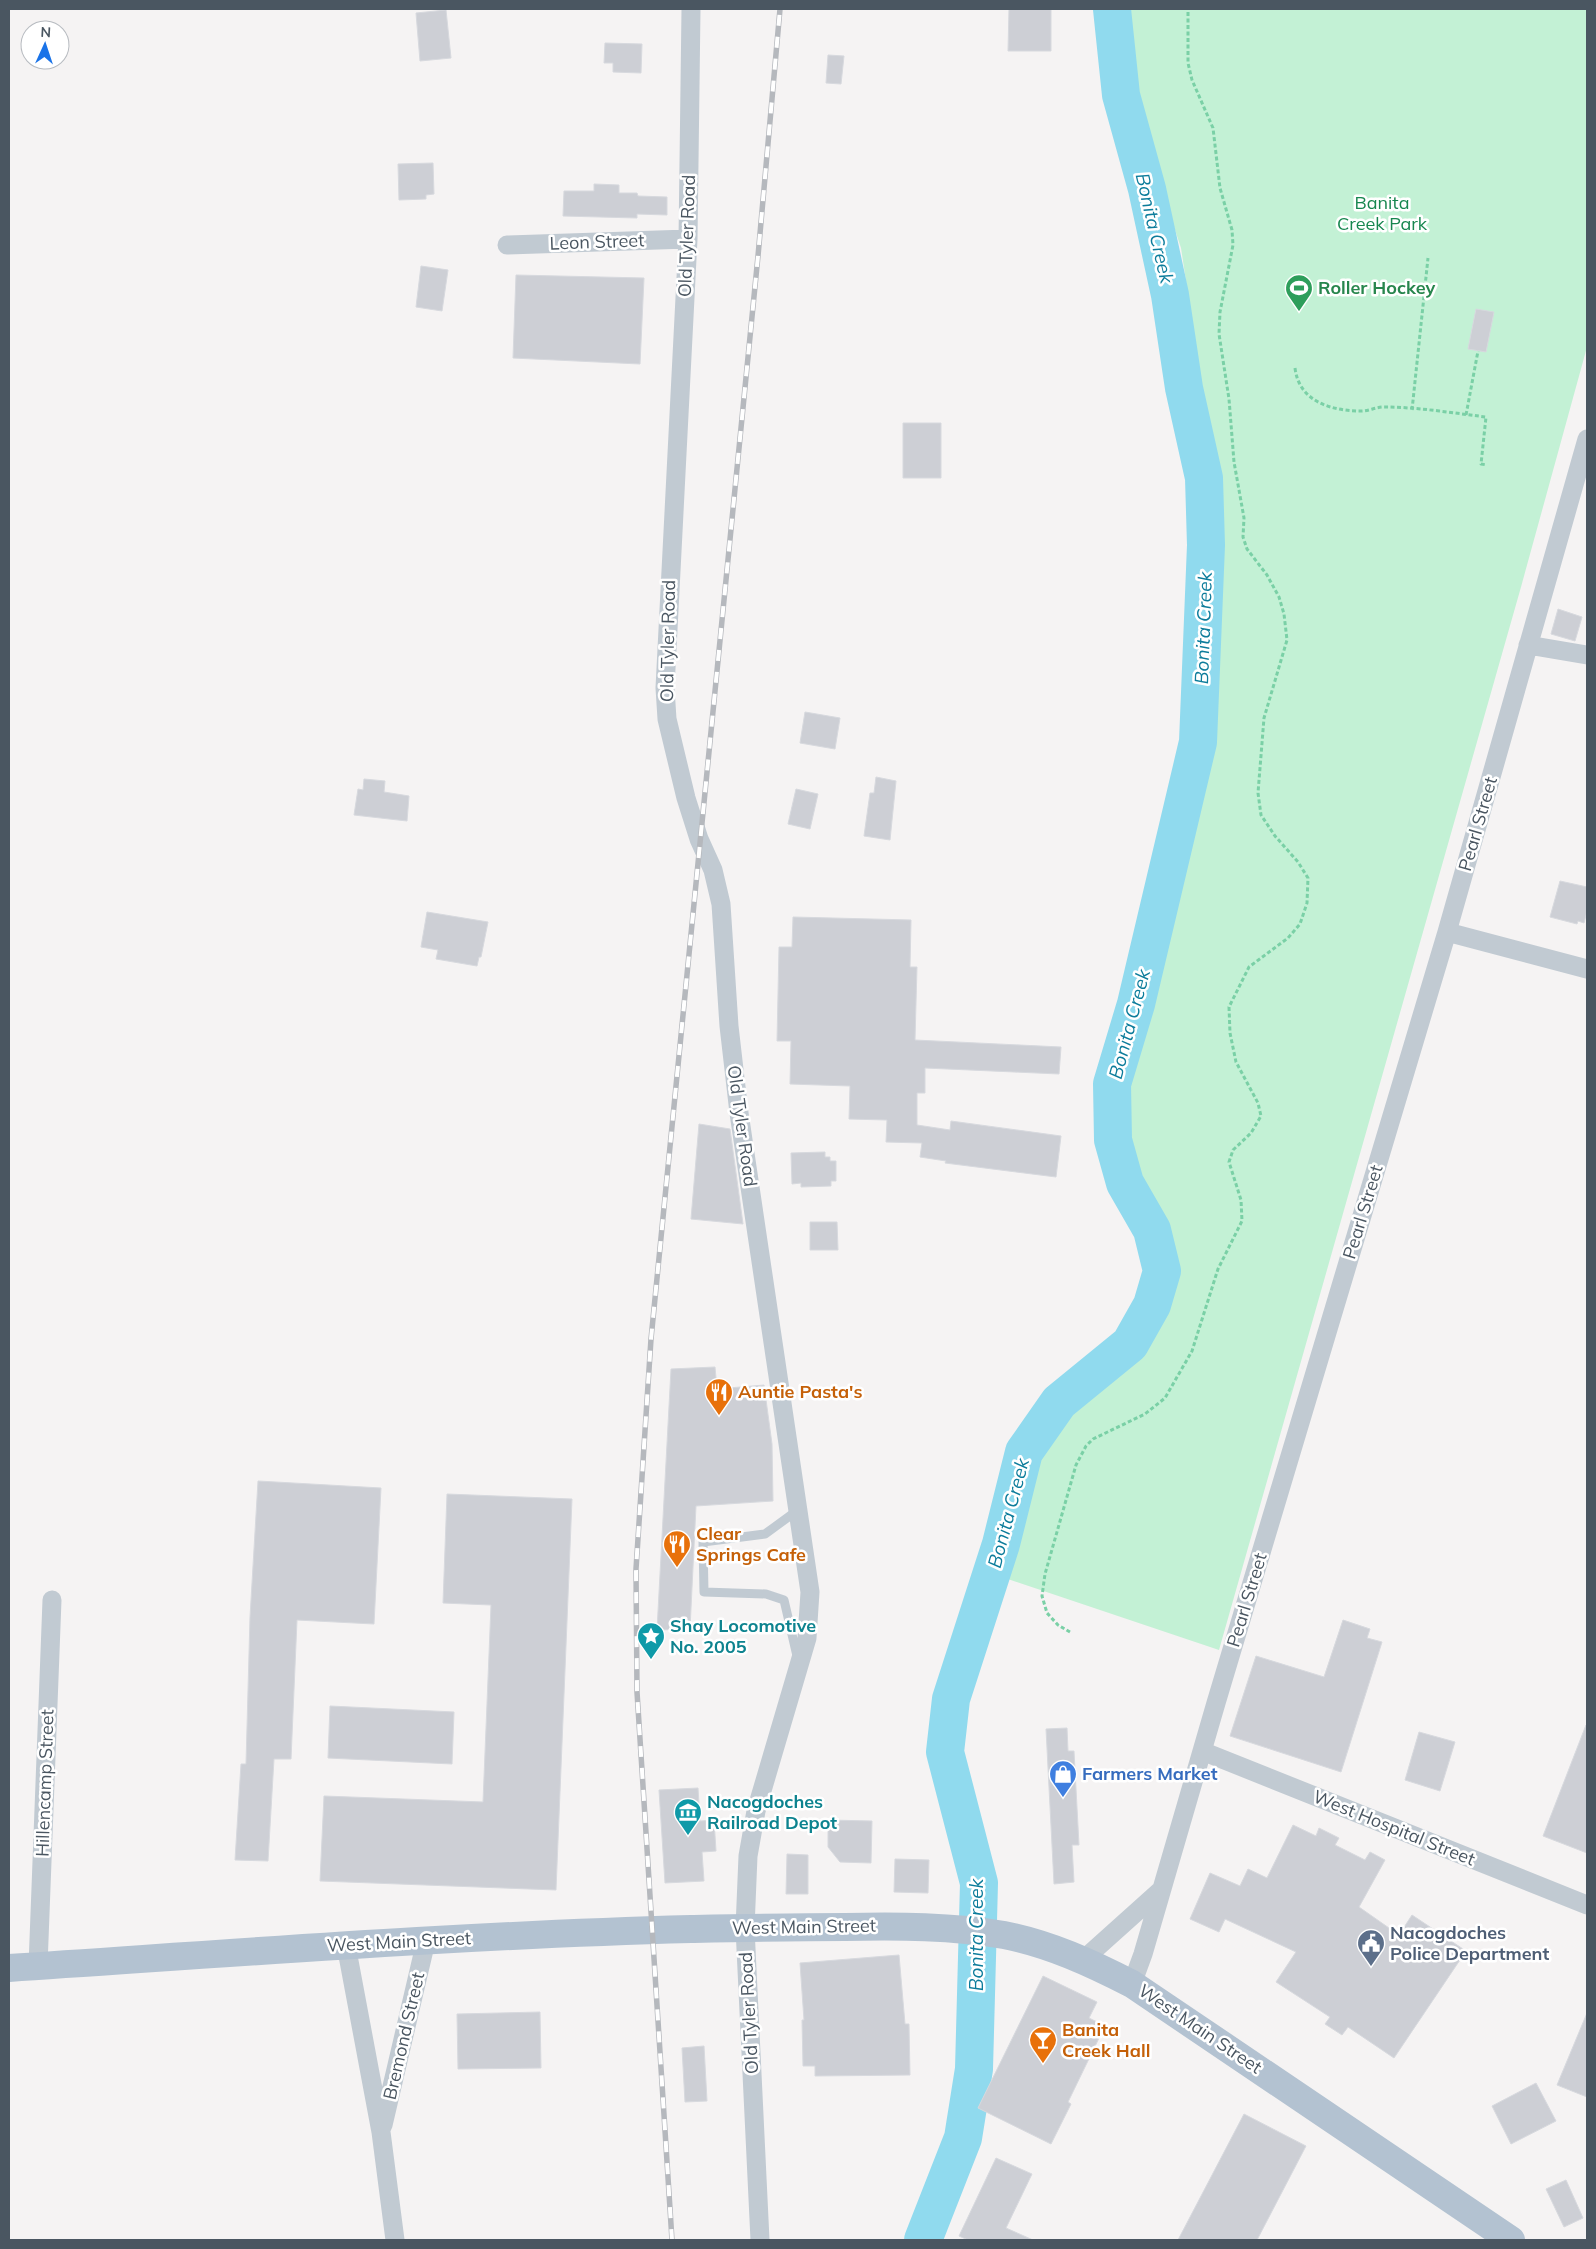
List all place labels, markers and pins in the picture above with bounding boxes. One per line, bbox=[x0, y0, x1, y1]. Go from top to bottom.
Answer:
sports icon: Roller Hockey bbox=[1284, 273, 1314, 312]
place label: Roller Hockey bbox=[1318, 276, 1435, 299]
restaurant icon: Auntie Pasta's bbox=[704, 1377, 734, 1416]
place label: Auntie Pasta's bbox=[738, 1380, 862, 1403]
place label: Clear Springs Cafe bbox=[696, 1522, 806, 1566]
restaurant icon: Clear Springs Cafe bbox=[662, 1529, 692, 1568]
place label: Shay Locomotive No. 2005 bbox=[670, 1614, 816, 1658]
place icon: Shay Locomotive No. 2005 bbox=[636, 1621, 666, 1660]
shop icon: Farmers Market bbox=[1048, 1759, 1078, 1798]
place label: Farmers Market bbox=[1082, 1762, 1218, 1785]
place label: Nacogdoches Railroad Depot bbox=[707, 1790, 837, 1834]
museum icon: Nacogdoches Railroad Depot bbox=[673, 1797, 703, 1836]
place label: Nacogdoches Police Department bbox=[1390, 1921, 1549, 1965]
public building icon: Nacogdoches Police Department bbox=[1356, 1928, 1386, 1967]
place label: Banita Creek Hall bbox=[1062, 2018, 1150, 2062]
bar icon: Banita Creek Hall bbox=[1028, 2025, 1058, 2064]

